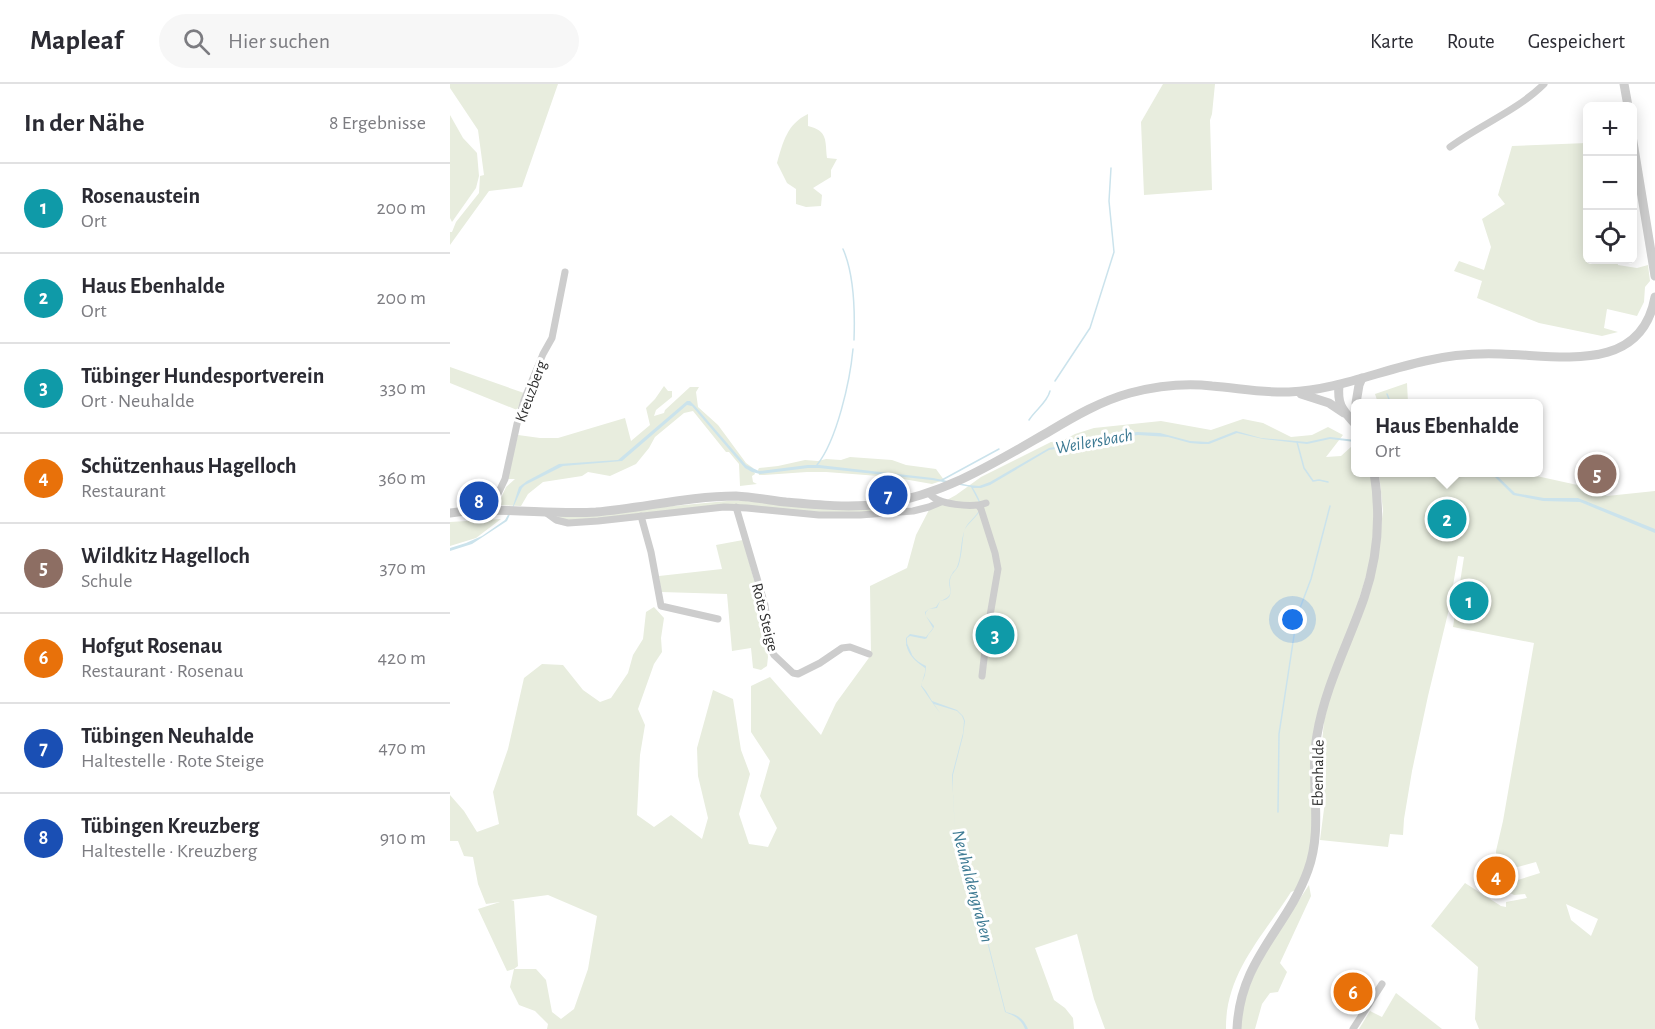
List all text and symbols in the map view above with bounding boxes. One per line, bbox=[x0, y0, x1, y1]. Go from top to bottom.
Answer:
search box bbox=[159, 14, 579, 68]
icon: search bbox=[180, 25, 213, 58]
text: Mapleaf bbox=[30, 27, 123, 55]
text: Hier suchen bbox=[228, 30, 330, 52]
text: Karte bbox=[1370, 31, 1414, 52]
text: Route bbox=[1447, 31, 1495, 52]
text: Gespeichert bbox=[1528, 31, 1625, 52]
map controls bbox=[1583, 102, 1637, 264]
button: + bbox=[1583, 102, 1637, 156]
text: In der Nähe bbox=[24, 110, 144, 136]
text: 8 Ergebnisse bbox=[329, 113, 426, 133]
button: − bbox=[1583, 156, 1637, 210]
text: Rosenaustein bbox=[81, 185, 200, 207]
text: 1 bbox=[40, 198, 47, 218]
text: 200 m bbox=[376, 198, 426, 218]
button: locate bbox=[1583, 210, 1637, 264]
text: Ort bbox=[81, 211, 107, 231]
text: Haus Ebenhalde bbox=[81, 275, 225, 297]
text: 2 bbox=[39, 288, 48, 308]
text: 200 m bbox=[376, 288, 426, 308]
text: Ort bbox=[81, 301, 107, 321]
street label: Kreuzberg bbox=[512, 358, 550, 424]
text: Tübinger Hundesportverein bbox=[81, 365, 324, 387]
text: 3 bbox=[39, 378, 48, 398]
text: 330 m bbox=[380, 378, 426, 398]
text: Ort · Neuhalde bbox=[81, 391, 195, 411]
popup bbox=[1351, 399, 1543, 477]
text: Haus Ebenhalde bbox=[1375, 415, 1519, 437]
water label: Weilersbach bbox=[1054, 426, 1134, 458]
text: Ort bbox=[1375, 441, 1401, 461]
pin: 5 bbox=[1578, 452, 1616, 496]
text: Schützenhaus Hagelloch bbox=[81, 455, 297, 477]
text: 4 bbox=[38, 468, 49, 488]
text: 360 m bbox=[379, 468, 426, 488]
pin: 7 bbox=[868, 472, 908, 518]
pin: 8 bbox=[459, 478, 498, 524]
text: Restaurant bbox=[81, 481, 166, 501]
pin: 2 bbox=[1428, 496, 1466, 542]
text: Wildkitz Hagelloch bbox=[81, 545, 250, 567]
text: 5 bbox=[39, 558, 48, 578]
text: 370 m bbox=[380, 558, 426, 578]
text: Schule bbox=[81, 571, 133, 591]
pin: 1 bbox=[1450, 578, 1488, 624]
street label: Rote Steige bbox=[749, 581, 781, 653]
your location bbox=[1278, 605, 1307, 634]
pin: 3 bbox=[976, 612, 1014, 658]
text: Hofgut Rosenau bbox=[81, 635, 222, 657]
text: 6 bbox=[39, 648, 48, 668]
text: 420 m bbox=[377, 648, 426, 668]
text: Restaurant · Rosenau bbox=[81, 661, 243, 681]
text: Tübingen Neuhalde bbox=[81, 725, 254, 747]
text: 7 bbox=[39, 738, 48, 758]
text: 470 m bbox=[378, 738, 426, 758]
street label: Ebenhalde bbox=[1309, 739, 1327, 807]
text: Haltestelle · Rote Steige bbox=[81, 751, 264, 771]
text: Tübingen Kreuzberg bbox=[81, 815, 259, 837]
text: 8 bbox=[39, 828, 48, 848]
text: 910 m bbox=[380, 828, 426, 848]
water label: Neuhaldengraben bbox=[948, 828, 996, 944]
text: Haltestelle · Kreuzberg bbox=[81, 841, 257, 861]
pin: 4 bbox=[1476, 854, 1516, 898]
pin: 6 bbox=[1334, 970, 1372, 1014]

